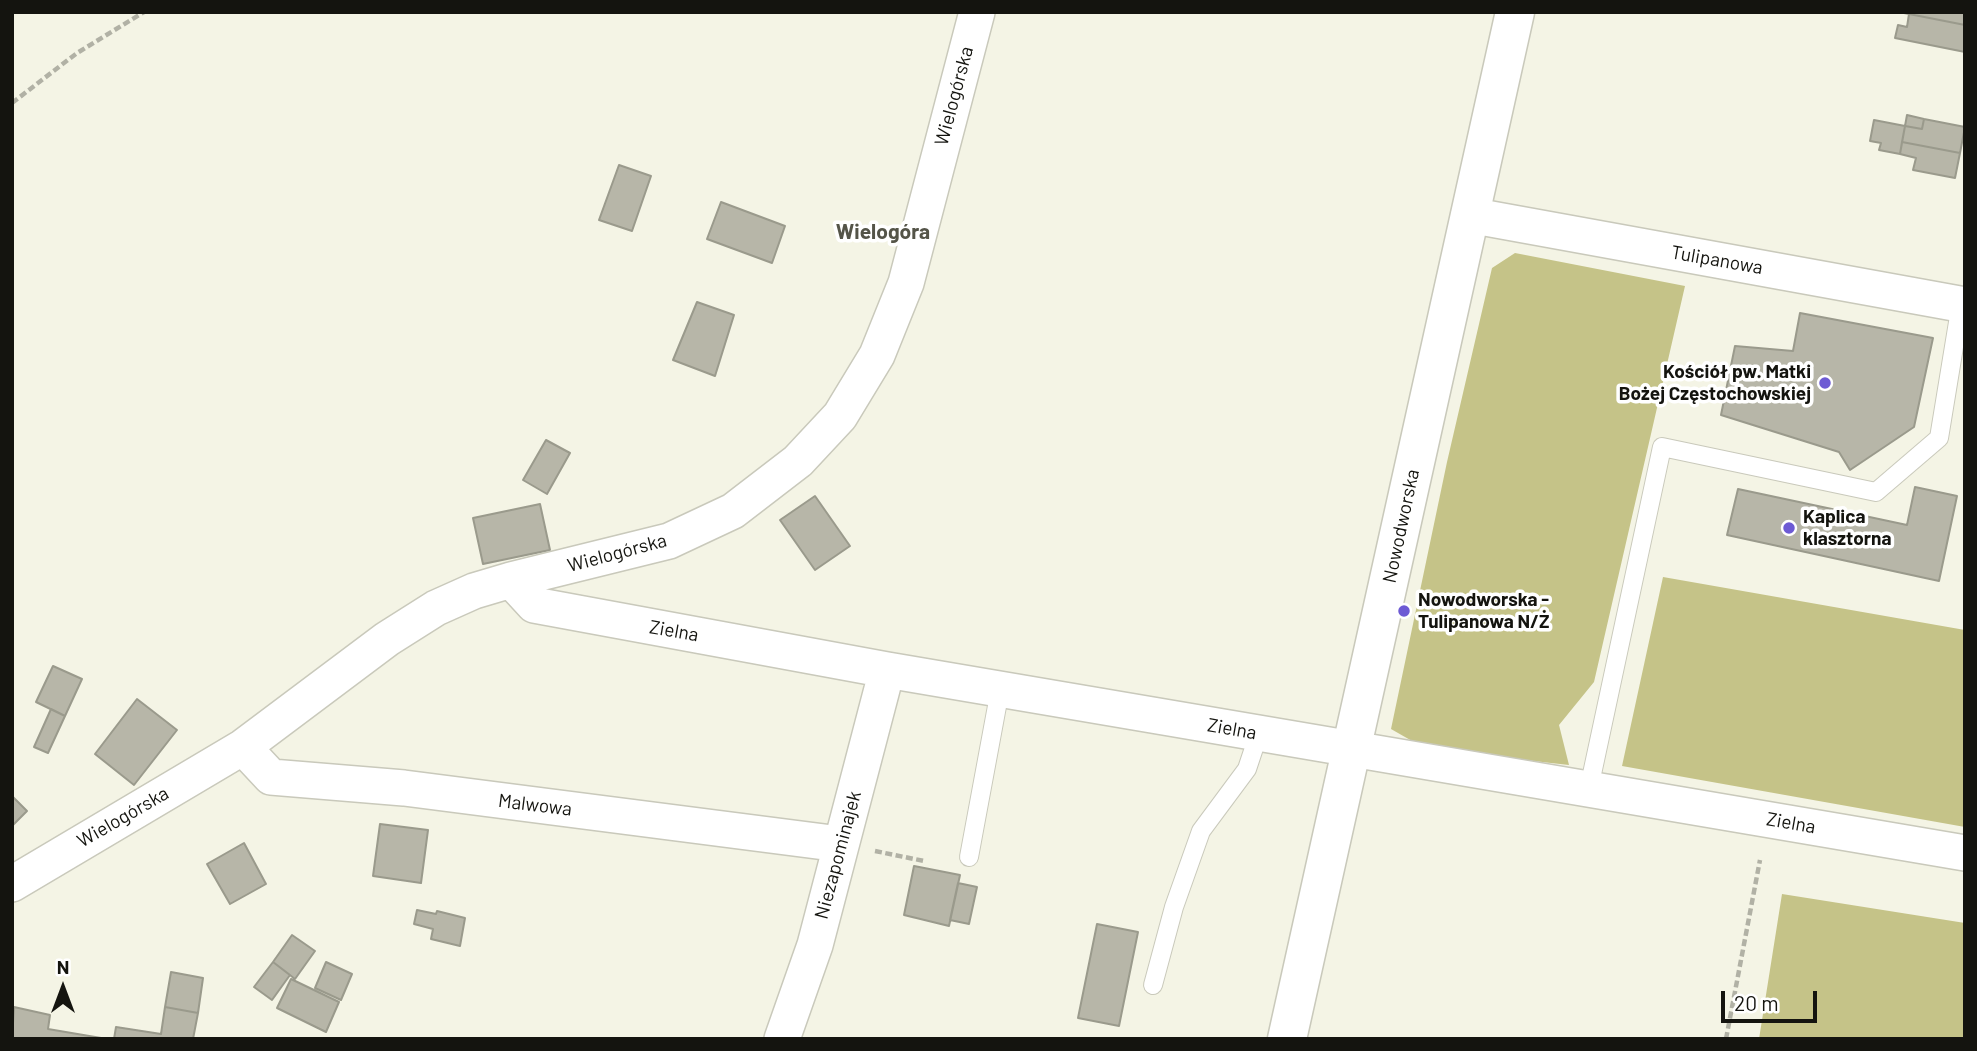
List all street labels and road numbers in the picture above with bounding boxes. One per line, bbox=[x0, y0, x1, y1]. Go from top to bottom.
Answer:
street label: Wielogórska bbox=[930, 44, 978, 148]
street label: Tulipanowa bbox=[1669, 241, 1765, 279]
street label: Nowodworska bbox=[1378, 467, 1424, 585]
street label: Wielogórska bbox=[565, 529, 669, 577]
street label: Zielna bbox=[648, 615, 700, 647]
street label: Zielna bbox=[1206, 713, 1258, 745]
street label: Wielogórska bbox=[73, 782, 173, 852]
street label: Malwowa bbox=[497, 789, 573, 821]
street label: Niezapominajek bbox=[810, 789, 866, 921]
street label: Zielna bbox=[1765, 807, 1817, 839]

